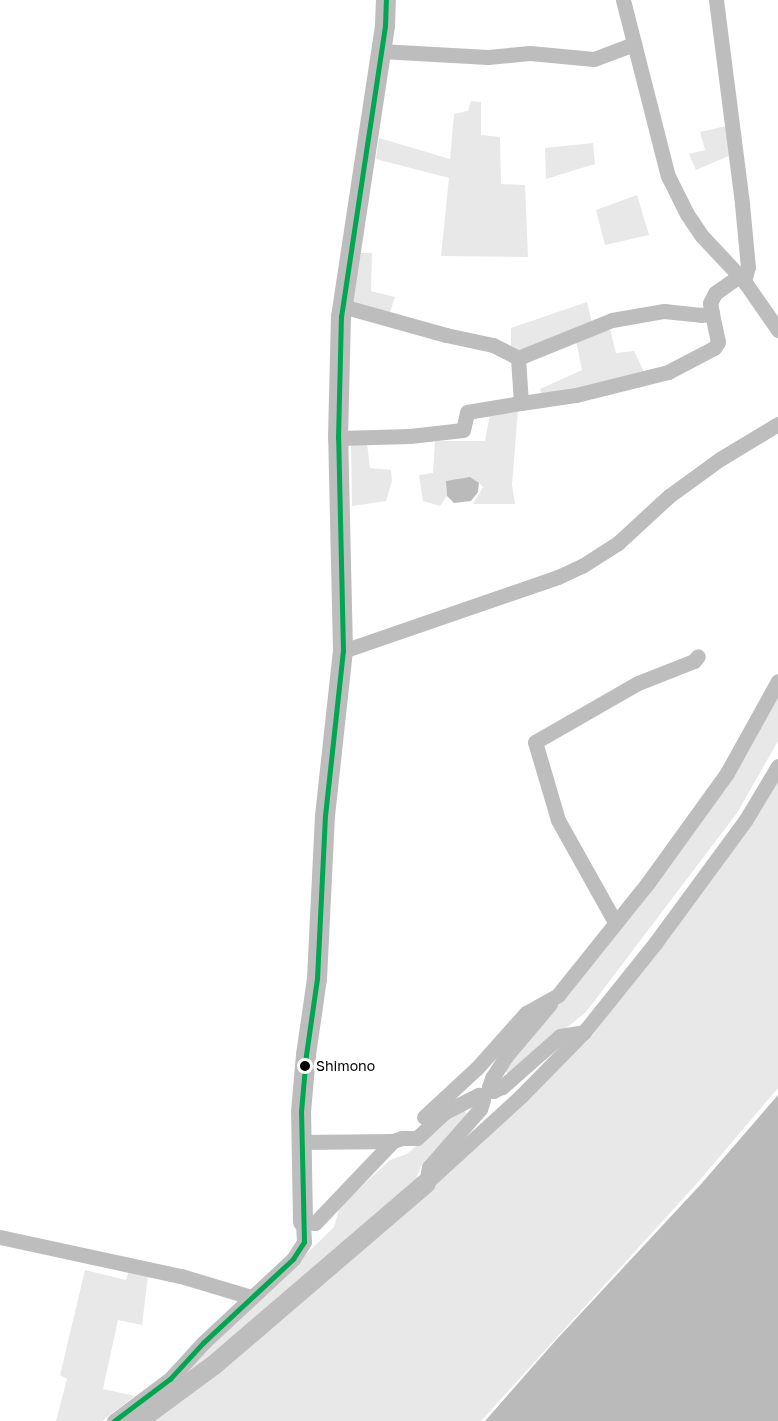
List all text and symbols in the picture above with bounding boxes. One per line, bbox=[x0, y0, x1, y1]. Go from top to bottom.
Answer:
place label: Shimono bbox=[316, 1058, 375, 1074]
marker: Shimono bbox=[299, 1060, 311, 1072]

